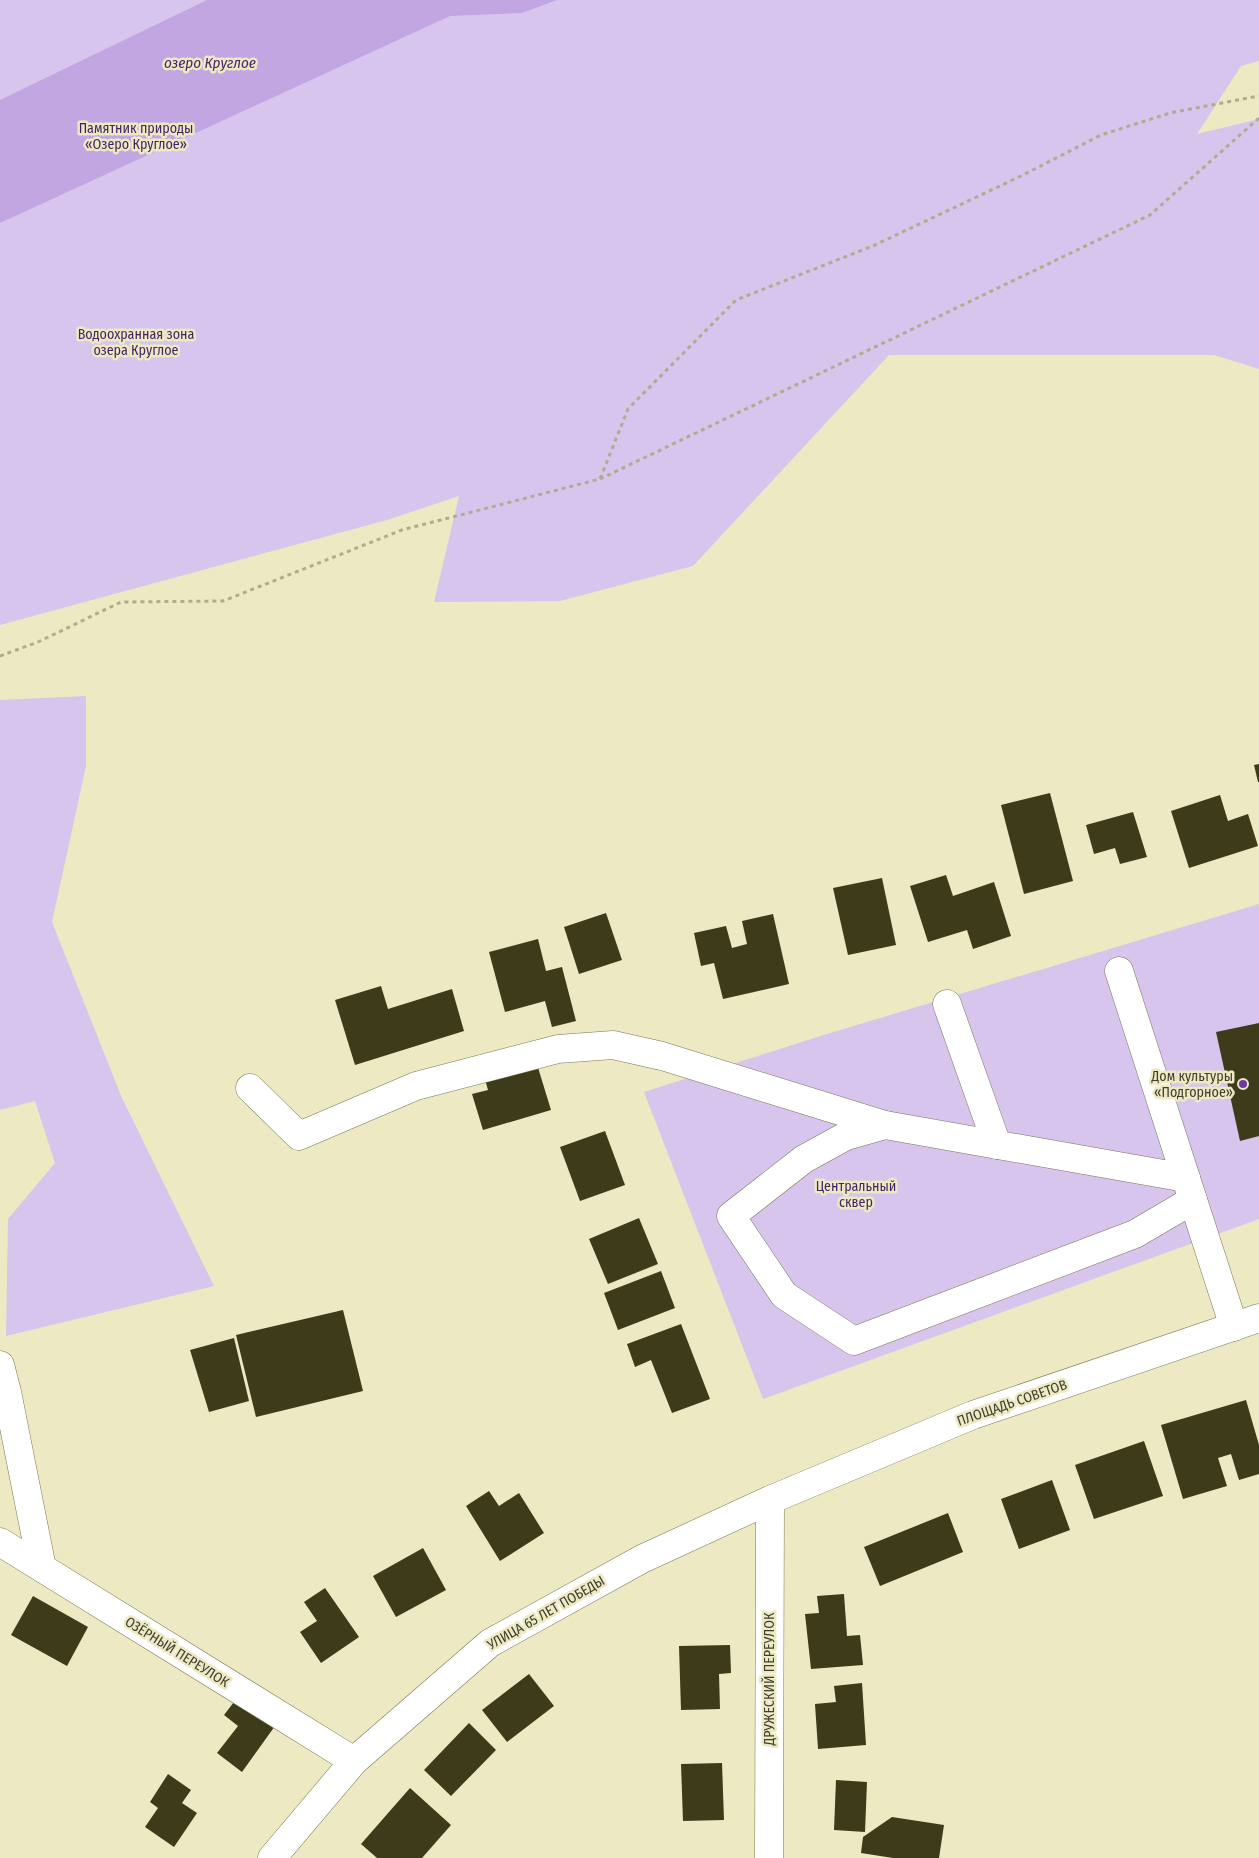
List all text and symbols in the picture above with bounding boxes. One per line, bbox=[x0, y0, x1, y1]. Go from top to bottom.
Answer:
water label: озеро Круглое bbox=[164, 54, 256, 72]
park label: Памятник природы «Озеро Круглое» bbox=[79, 120, 193, 153]
park label: Водоохранная зона озера Круглое bbox=[78, 326, 194, 359]
place label: Дом культуры «Подгорное» bbox=[1151, 1068, 1233, 1101]
marker: Дом культуры «Подгорное» bbox=[1237, 1078, 1249, 1090]
park label: Центральный сквер bbox=[816, 1178, 896, 1211]
street label: ПЛОЩАДЬ СОВЕТОВ bbox=[955, 1376, 1070, 1430]
street label: УЛИЦА 65 ЛЕТ ПОБЕДЫ bbox=[483, 1572, 608, 1654]
street label: ДРУЖЕСКИЙ ПЕРЕУЛОК bbox=[761, 1612, 778, 1747]
street label: ОЗЁРНЫЙ ПЕРЕУЛОК bbox=[122, 1613, 233, 1691]

